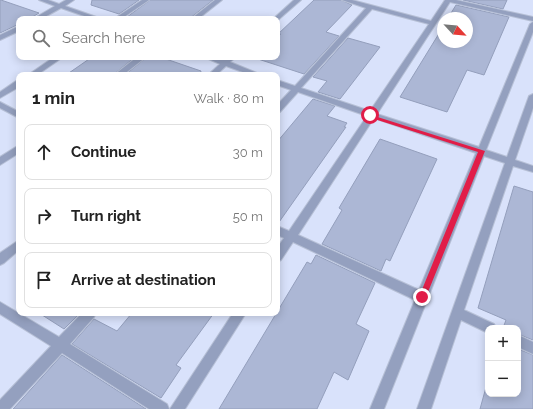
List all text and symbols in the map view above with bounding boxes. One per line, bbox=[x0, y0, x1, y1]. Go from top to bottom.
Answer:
north arrow bbox=[437, 12, 473, 48]
search box bbox=[16, 16, 280, 60]
icon: search bbox=[30, 27, 52, 49]
text: Search here bbox=[62, 29, 145, 47]
text: 1 min bbox=[32, 88, 75, 108]
text: Walk · 80 m bbox=[194, 91, 264, 106]
route start bbox=[361, 106, 379, 124]
icon: ahead bbox=[33, 141, 55, 163]
text: Continue bbox=[71, 143, 136, 161]
text: 30 m bbox=[233, 145, 263, 160]
icon: right bbox=[33, 205, 55, 227]
text: Turn right bbox=[71, 207, 141, 225]
text: 50 m bbox=[233, 209, 263, 224]
icon: arrive bbox=[33, 269, 55, 291]
text: Arrive at destination bbox=[71, 271, 216, 289]
route end bbox=[413, 288, 431, 306]
map controls bbox=[485, 325, 521, 397]
button: + bbox=[485, 325, 521, 361]
button: − bbox=[485, 361, 521, 397]

